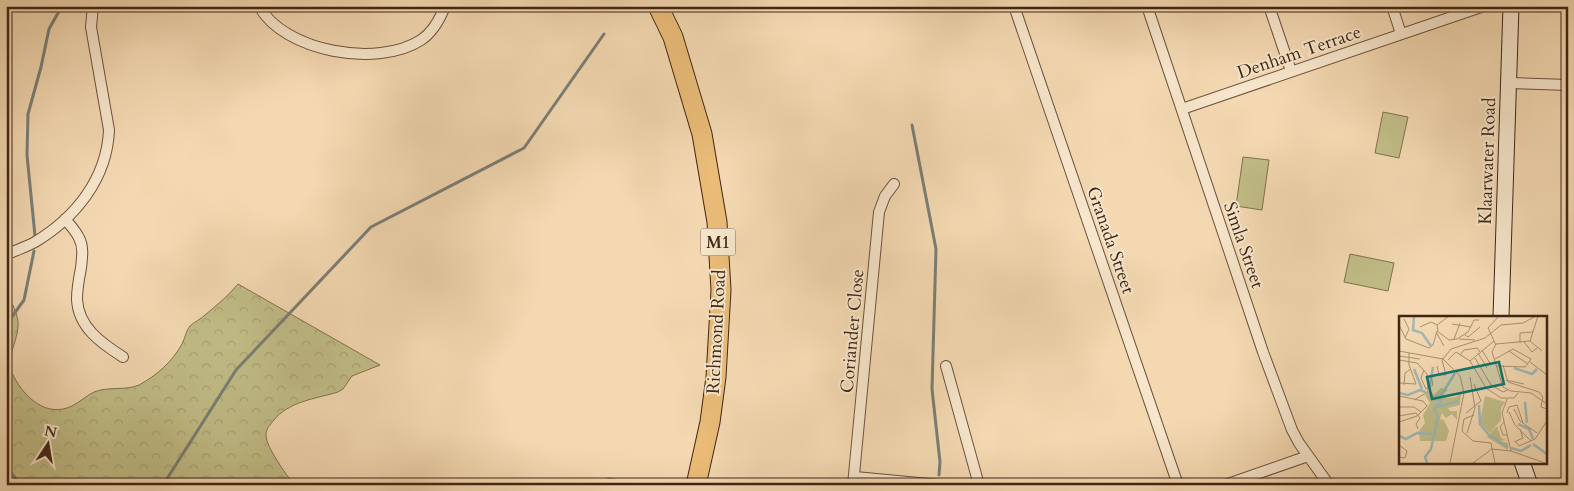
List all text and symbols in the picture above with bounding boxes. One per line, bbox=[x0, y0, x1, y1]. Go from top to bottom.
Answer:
street label: Denham Terrace bbox=[1234, 20, 1364, 85]
street label: Klaarwater Road bbox=[1473, 97, 1502, 225]
street label: Granada Street bbox=[1080, 183, 1141, 298]
street label: Simla Street bbox=[1217, 199, 1270, 292]
road number: M1 bbox=[700, 228, 736, 256]
street label: Coriander Close bbox=[835, 268, 870, 394]
street label: Richmond Road bbox=[701, 269, 732, 395]
inset map bbox=[1399, 316, 1546, 464]
north arrow bbox=[22, 418, 72, 468]
text: N bbox=[43, 421, 59, 442]

